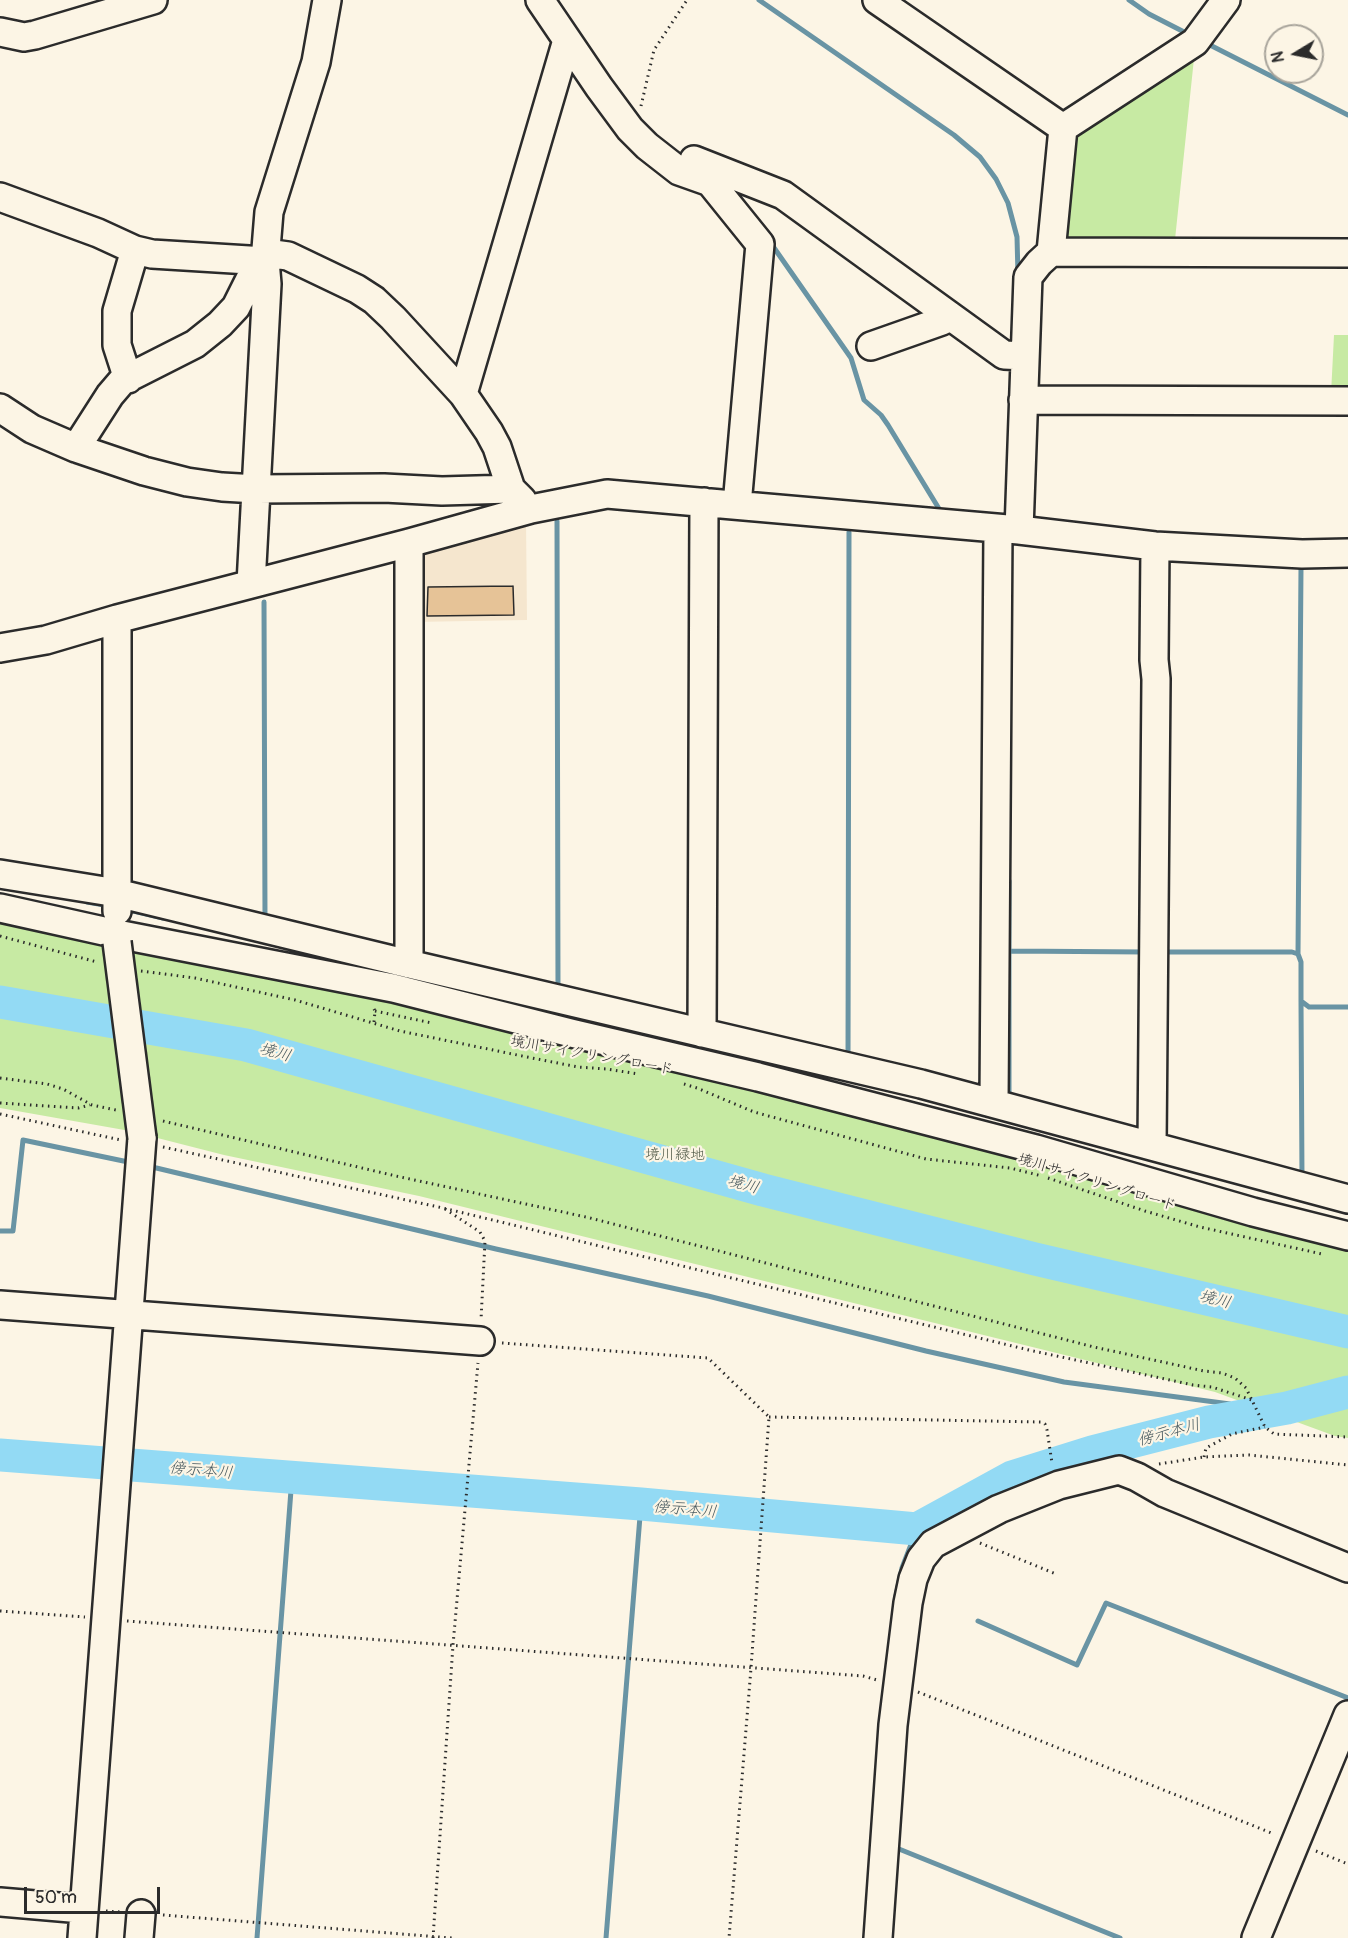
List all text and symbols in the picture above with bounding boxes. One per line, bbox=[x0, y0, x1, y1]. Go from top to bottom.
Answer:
north arrow bbox=[1264, 24, 1324, 84]
text: N bbox=[1267, 50, 1289, 64]
street label: 境川サイクリングロード bbox=[509, 1033, 675, 1079]
water label: 境川 bbox=[257, 1039, 293, 1067]
park label: 境川緑地 bbox=[645, 1146, 705, 1164]
street label: 境川サイクリングロード bbox=[1015, 1150, 1179, 1216]
water label: 境川 bbox=[725, 1171, 761, 1199]
water label: 境川 bbox=[1197, 1287, 1233, 1313]
water label: 傍示本川 bbox=[1136, 1415, 1202, 1451]
water label: 傍示本川 bbox=[168, 1459, 234, 1483]
water label: 傍示本川 bbox=[652, 1498, 718, 1522]
scale bar bbox=[27, 1875, 164, 1913]
text: 50 m bbox=[35, 1886, 77, 1909]

